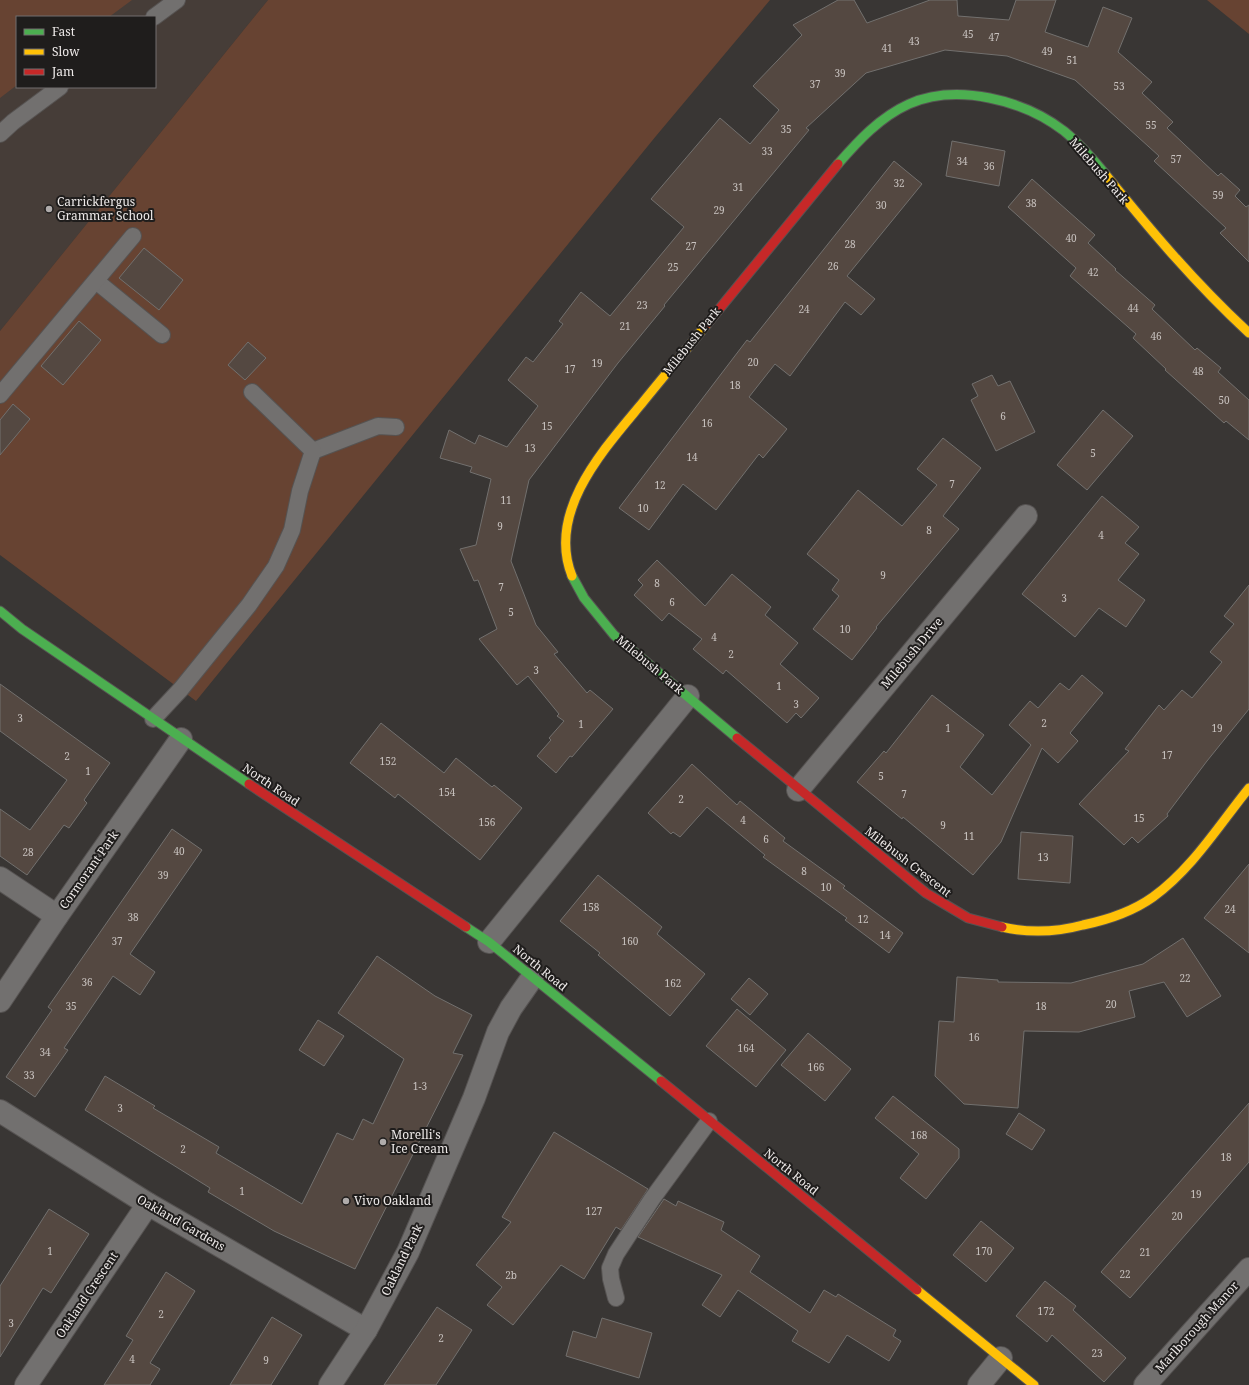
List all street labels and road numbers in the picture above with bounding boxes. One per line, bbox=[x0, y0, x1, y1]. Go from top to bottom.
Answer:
street label: Milebush Park bbox=[1066, 134, 1134, 208]
street label: Milebush Park bbox=[659, 302, 725, 378]
street label: Milebush Drive bbox=[877, 614, 946, 692]
street label: Milebush Park bbox=[613, 631, 688, 698]
street label: North Road bbox=[239, 759, 304, 810]
street label: Milebush Crescent bbox=[861, 822, 955, 901]
street label: Cormorant Park bbox=[55, 826, 123, 912]
street label: North Road bbox=[509, 940, 572, 995]
street label: North Road bbox=[760, 1144, 823, 1199]
street label: Oakland Gardens bbox=[134, 1190, 229, 1255]
street label: Oakland Park bbox=[377, 1220, 427, 1299]
street label: Oakland Crescent bbox=[51, 1248, 122, 1341]
street label: Marlborough Manor bbox=[1151, 1277, 1242, 1376]

